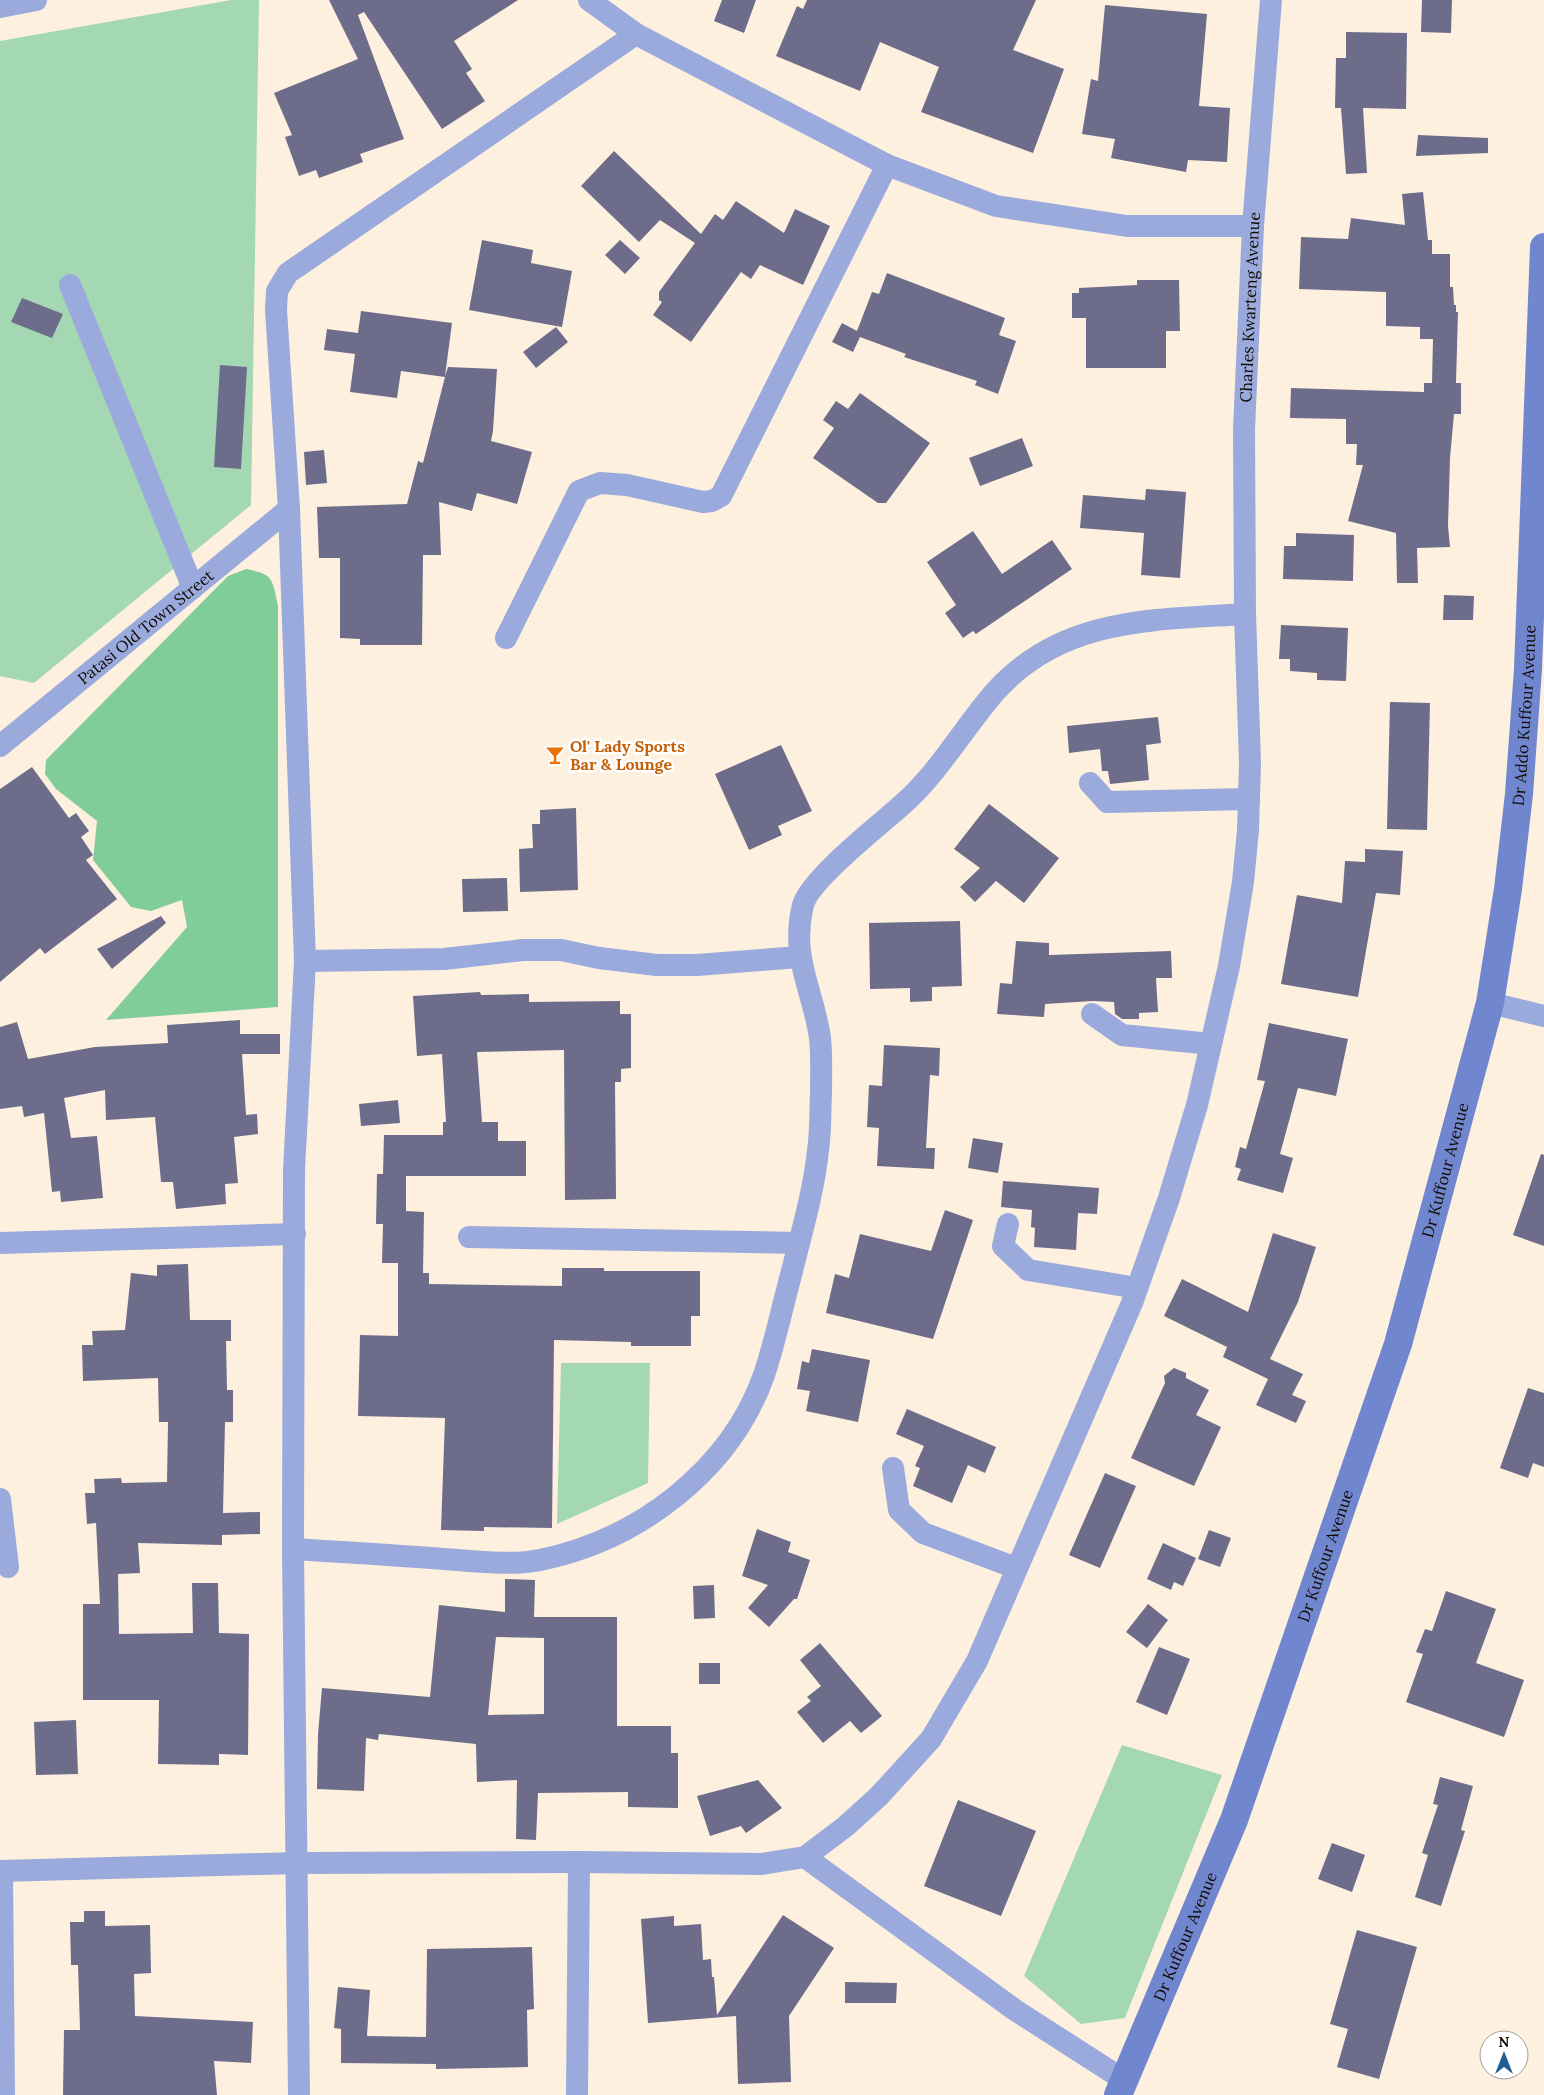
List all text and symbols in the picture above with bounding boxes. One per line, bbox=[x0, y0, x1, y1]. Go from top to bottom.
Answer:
street label: Charles Kwarteng Avenue bbox=[1235, 211, 1264, 403]
street label: Patasi Old Town Street bbox=[73, 565, 218, 688]
street label: Dr Addo Kuffour Avenue bbox=[1508, 624, 1540, 807]
place label: Ol' Lady Sports Bar & Lounge bbox=[570, 736, 685, 774]
bar icon: Ol' Lady Sports Bar & Lounge bbox=[544, 744, 566, 766]
street label: Dr Kuffour Avenue bbox=[1417, 1100, 1473, 1240]
street label: Dr Kuffour Avenue bbox=[1293, 1487, 1357, 1625]
street label: Dr Kuffour Avenue bbox=[1149, 1868, 1221, 2004]
north arrow bbox=[1479, 2030, 1529, 2080]
text: N bbox=[1499, 2033, 1510, 2051]

